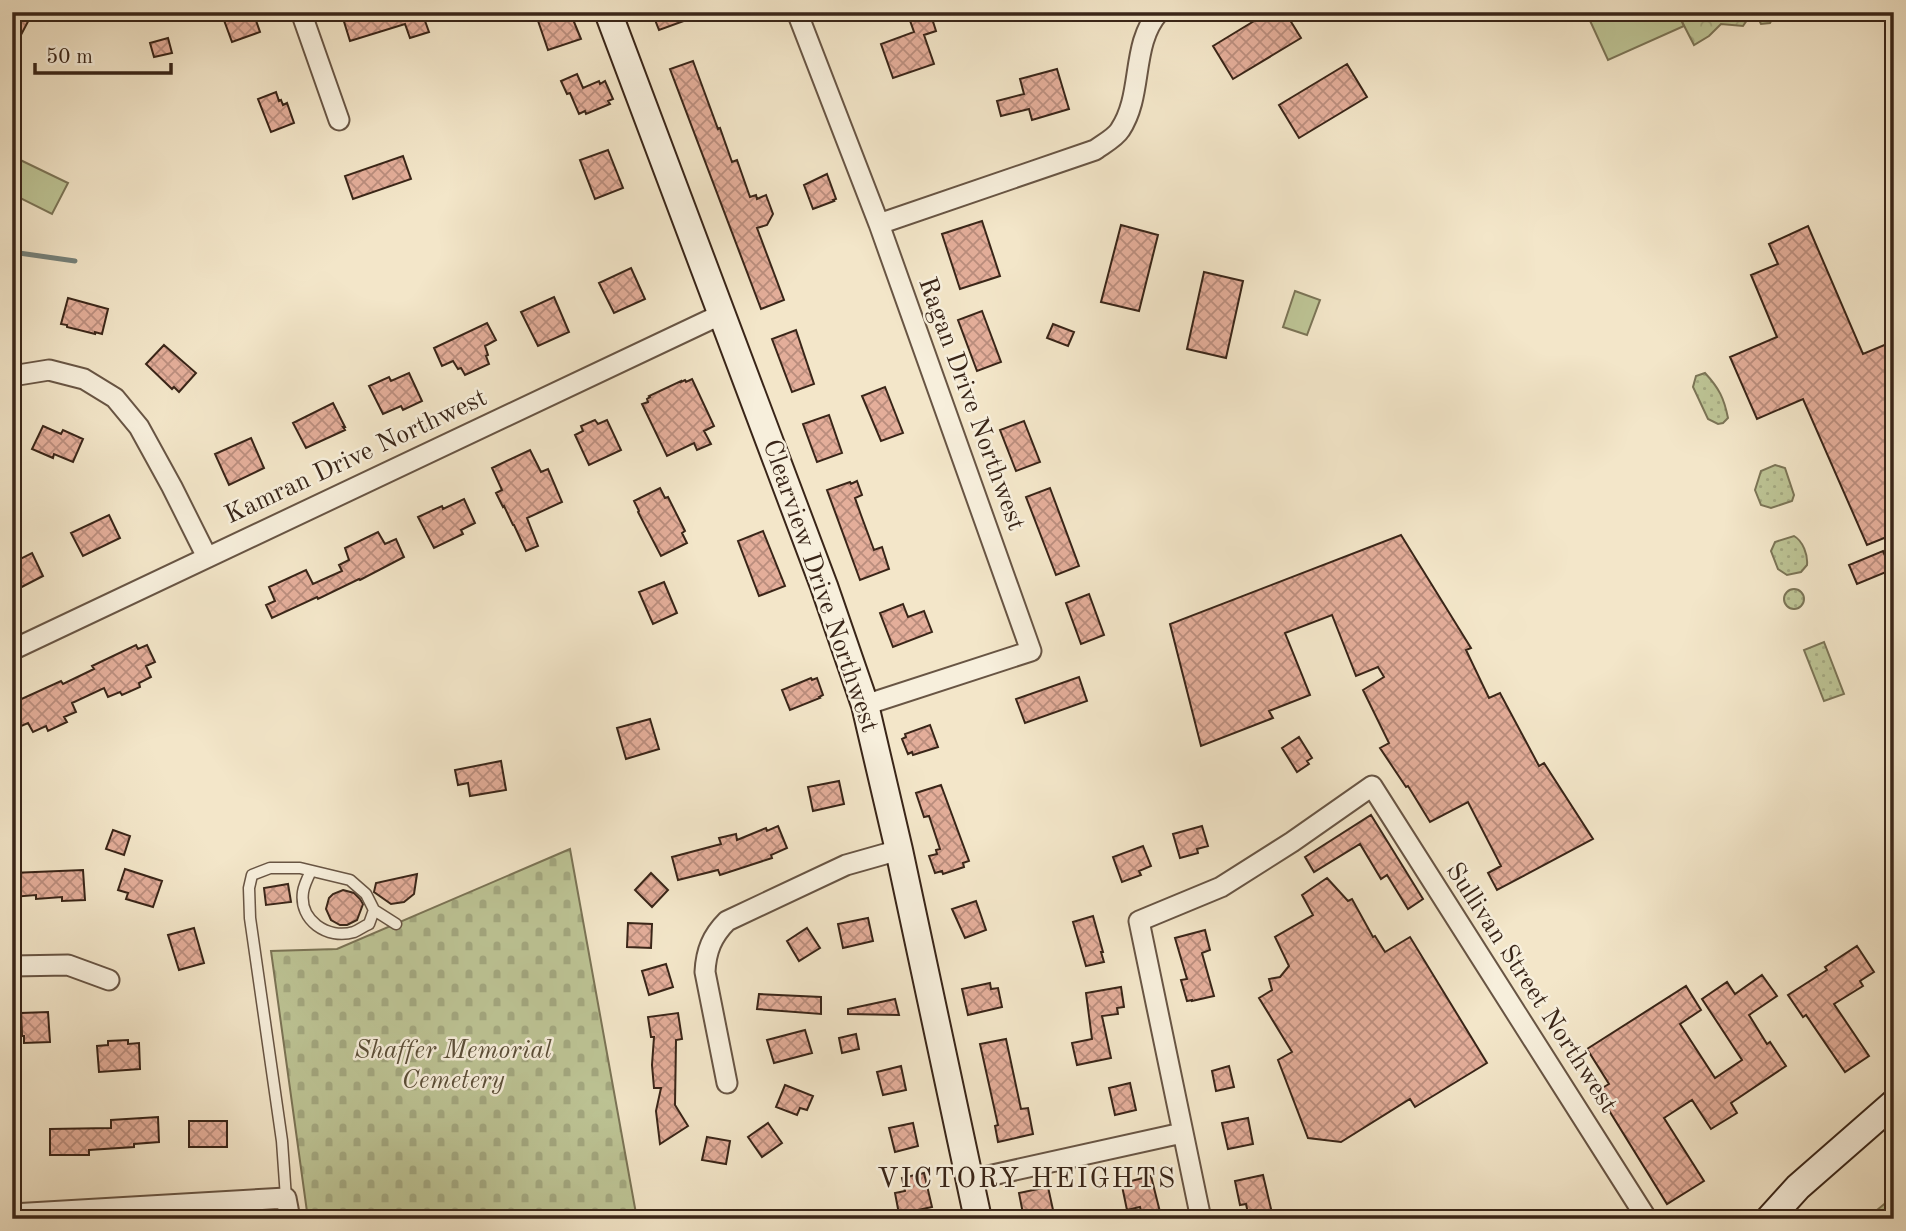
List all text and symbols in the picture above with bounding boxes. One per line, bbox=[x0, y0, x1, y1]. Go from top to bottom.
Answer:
scale bar bbox=[35, 32, 172, 76]
text: 50 m bbox=[46, 47, 93, 68]
street label: Ragan Drive Northwest bbox=[913, 274, 1029, 534]
street label: Kamran Drive Northwest bbox=[221, 385, 491, 529]
street label: Clearview Drive Northwest bbox=[758, 436, 882, 736]
street label: Sullivan Street Northwest bbox=[1440, 858, 1622, 1118]
park label: Shaffer Memorial Cemetery bbox=[354, 1038, 552, 1094]
district label: VICTORY HEIGHTS bbox=[877, 1166, 1177, 1194]

